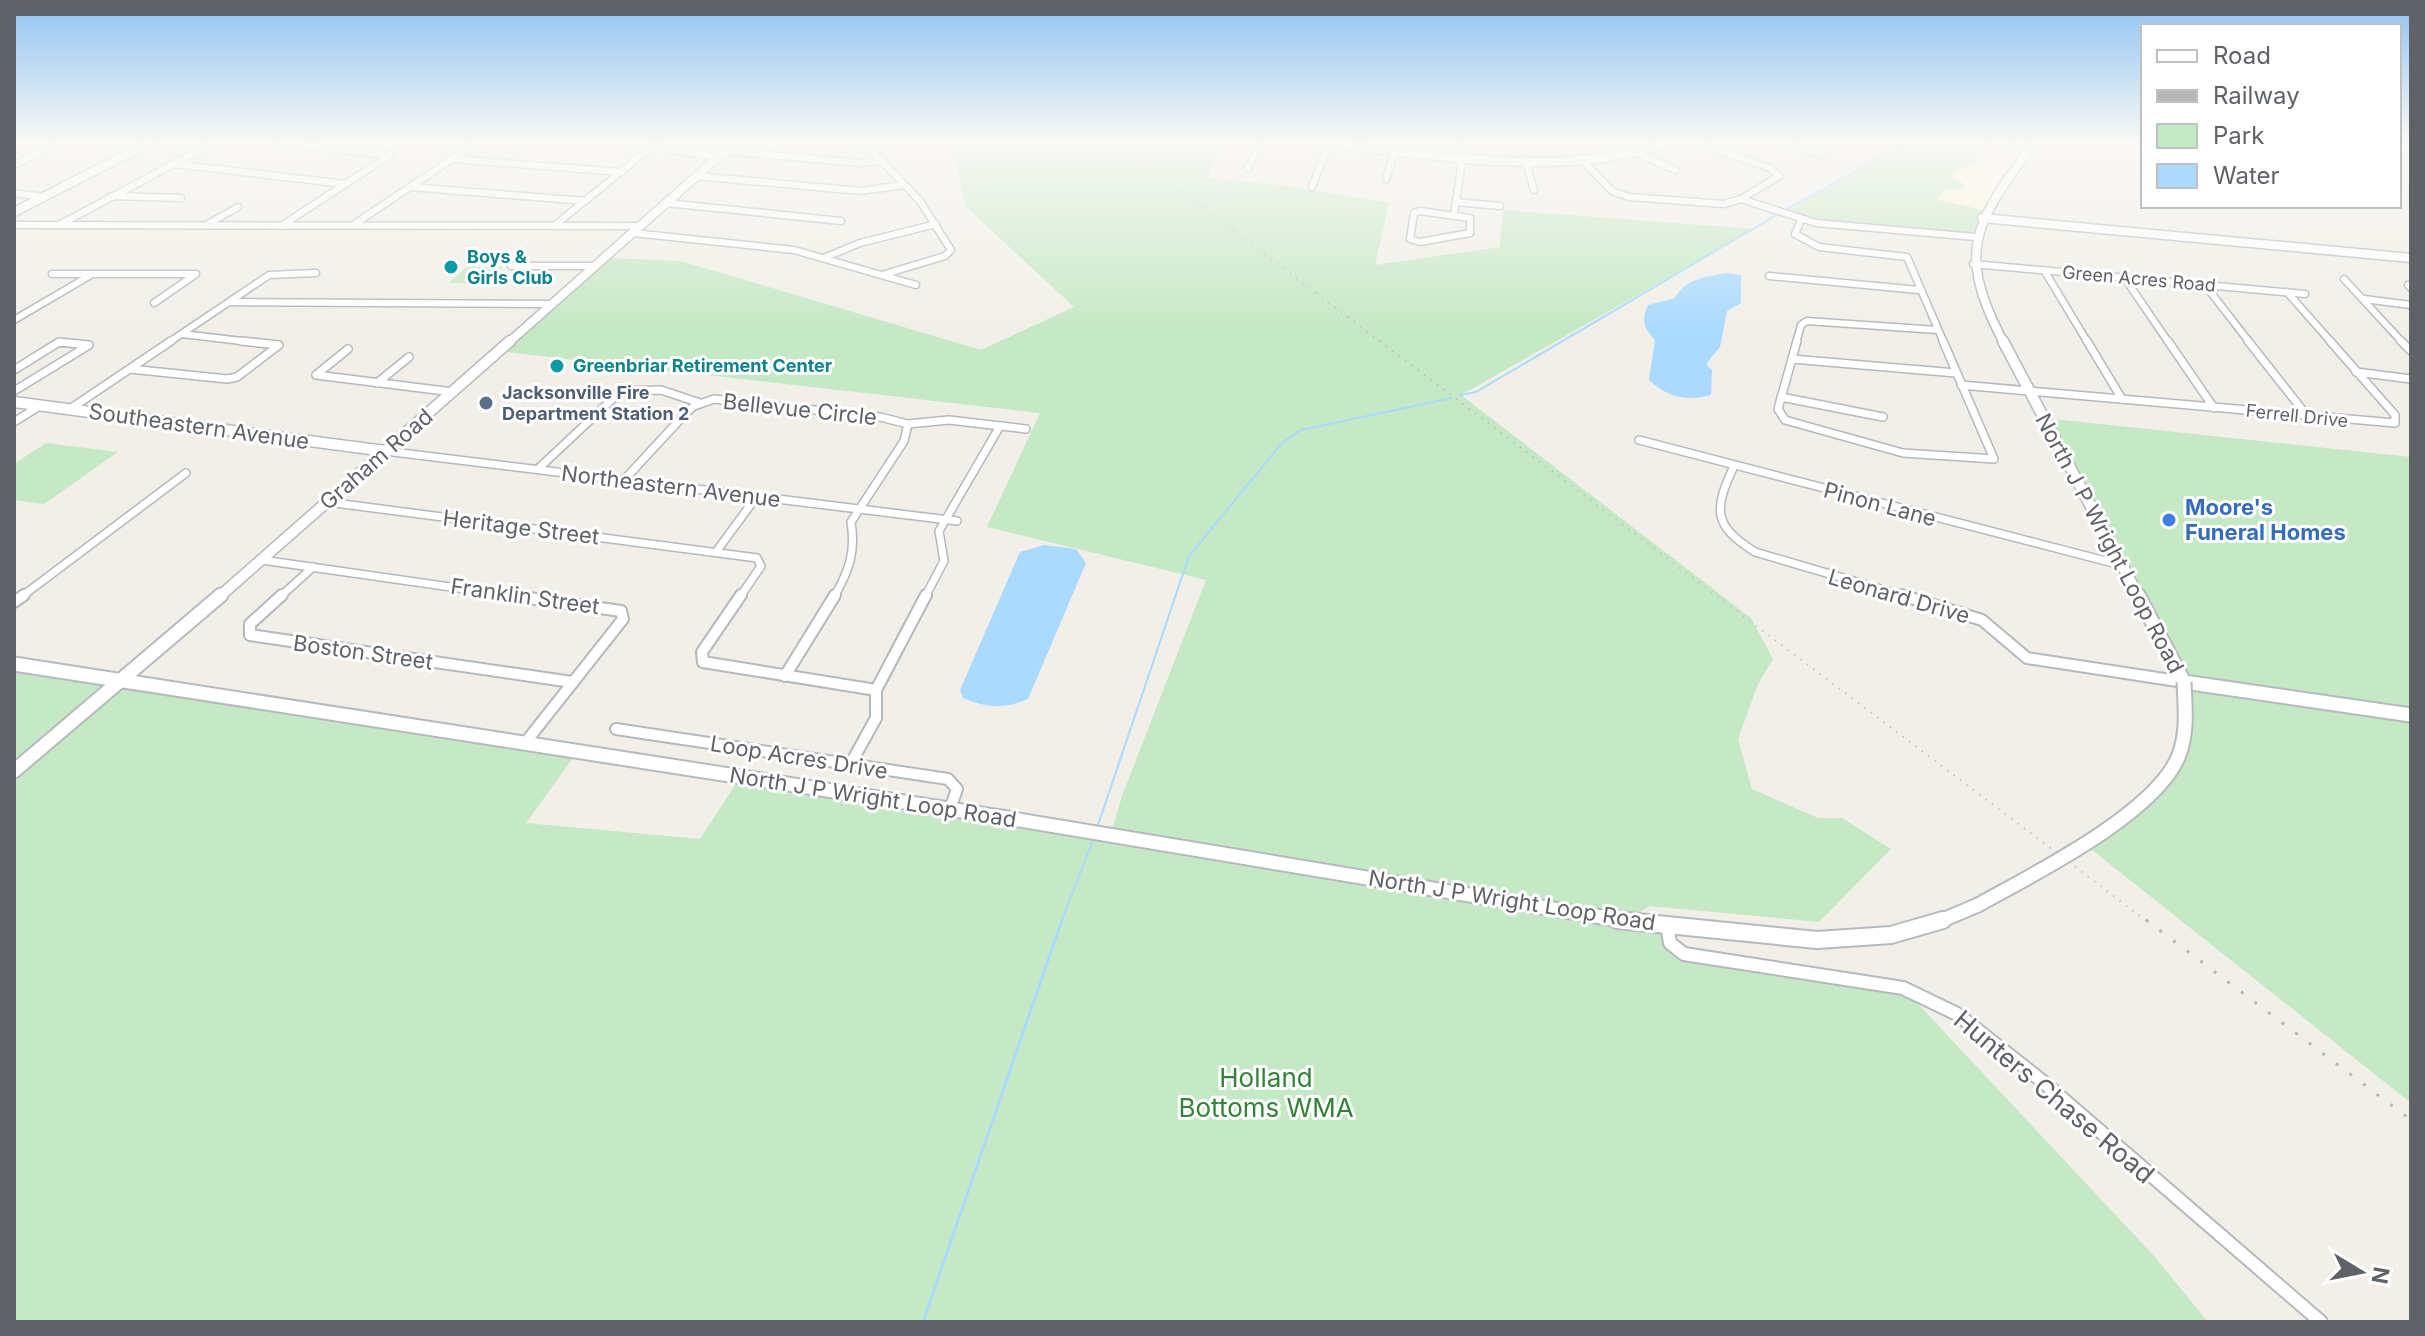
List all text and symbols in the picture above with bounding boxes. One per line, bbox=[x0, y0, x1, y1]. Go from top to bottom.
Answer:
legend bbox=[2141, 24, 2401, 208]
text: Road bbox=[2213, 41, 2271, 70]
text: Railway bbox=[2213, 81, 2300, 110]
text: Park bbox=[2213, 121, 2264, 150]
text: Water bbox=[2213, 161, 2280, 190]
place label: Boys & Girls Club bbox=[467, 246, 553, 288]
marker: Boys & Girls Club bbox=[442, 258, 460, 276]
street label: Green Acres Road bbox=[2061, 261, 2217, 296]
place label: Greenbriar Retirement Center bbox=[573, 355, 832, 376]
marker: Greenbriar Retirement Center bbox=[548, 357, 566, 375]
place label: Jacksonville Fire Department Station 2 bbox=[502, 382, 689, 424]
street label: Bellevue Circle bbox=[722, 388, 878, 430]
marker: Jacksonville Fire Department Station 2 bbox=[477, 394, 495, 412]
street label: Southeastern Avenue bbox=[87, 398, 311, 454]
street label: Ferrell Drive bbox=[2245, 400, 2349, 431]
street label: Graham Road bbox=[314, 403, 438, 515]
street label: North J P Wright Loop Road bbox=[2030, 409, 2190, 677]
street label: Northeastern Avenue bbox=[560, 460, 782, 512]
street label: Pinon Lane bbox=[1821, 477, 1939, 531]
place label: Moore's Funeral Homes bbox=[2185, 494, 2346, 545]
street label: Heritage Street bbox=[441, 505, 601, 549]
marker: Moore's Funeral Homes bbox=[2160, 511, 2178, 529]
street label: Leonard Drive bbox=[1825, 563, 1973, 629]
street label: Franklin Street bbox=[449, 573, 601, 619]
street label: Boston Street bbox=[292, 629, 434, 675]
street label: Loop Acres Drive bbox=[708, 730, 890, 784]
street label: North J P Wright Loop Road bbox=[728, 761, 1018, 833]
street label: North J P Wright Loop Road bbox=[1367, 864, 1657, 936]
street label: Hunters Chase Road bbox=[1948, 1004, 2161, 1190]
park label: Holland Bottoms WMA bbox=[1178, 1062, 1354, 1123]
north arrow bbox=[2321, 1232, 2401, 1312]
text: N bbox=[2366, 1265, 2395, 1286]

